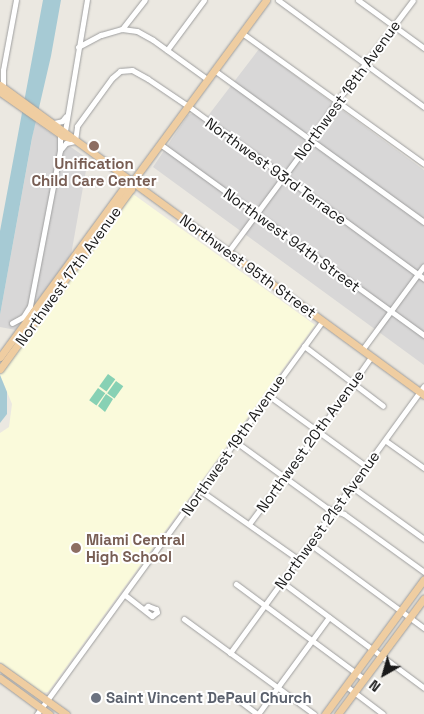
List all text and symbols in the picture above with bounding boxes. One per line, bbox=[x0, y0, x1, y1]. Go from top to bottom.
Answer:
street label: Northwest 18th Avenue bbox=[290, 16, 404, 164]
street label: Northwest 93rd Terrace bbox=[202, 114, 350, 228]
marker: Unification Child Care Center bbox=[88, 140, 100, 152]
place label: Unification Child Care Center bbox=[31, 154, 157, 189]
street label: Northwest 94th Street bbox=[220, 184, 364, 296]
street label: Northwest 17th Avenue bbox=[11, 203, 125, 349]
street label: Northwest 95th Street bbox=[176, 210, 320, 322]
street label: Northwest 20th Avenue bbox=[252, 366, 368, 516]
street label: Northwest 19th Avenue bbox=[177, 371, 289, 519]
street label: Northwest 21st Avenue bbox=[271, 447, 383, 593]
place label: Miami Central High School bbox=[86, 530, 185, 565]
marker: Miami Central High School bbox=[70, 542, 82, 554]
north arrow bbox=[359, 649, 409, 699]
text: N bbox=[366, 676, 384, 696]
place label: Saint Vincent DePaul Church bbox=[106, 689, 312, 707]
marker: Saint Vincent DePaul Church bbox=[90, 692, 102, 704]

